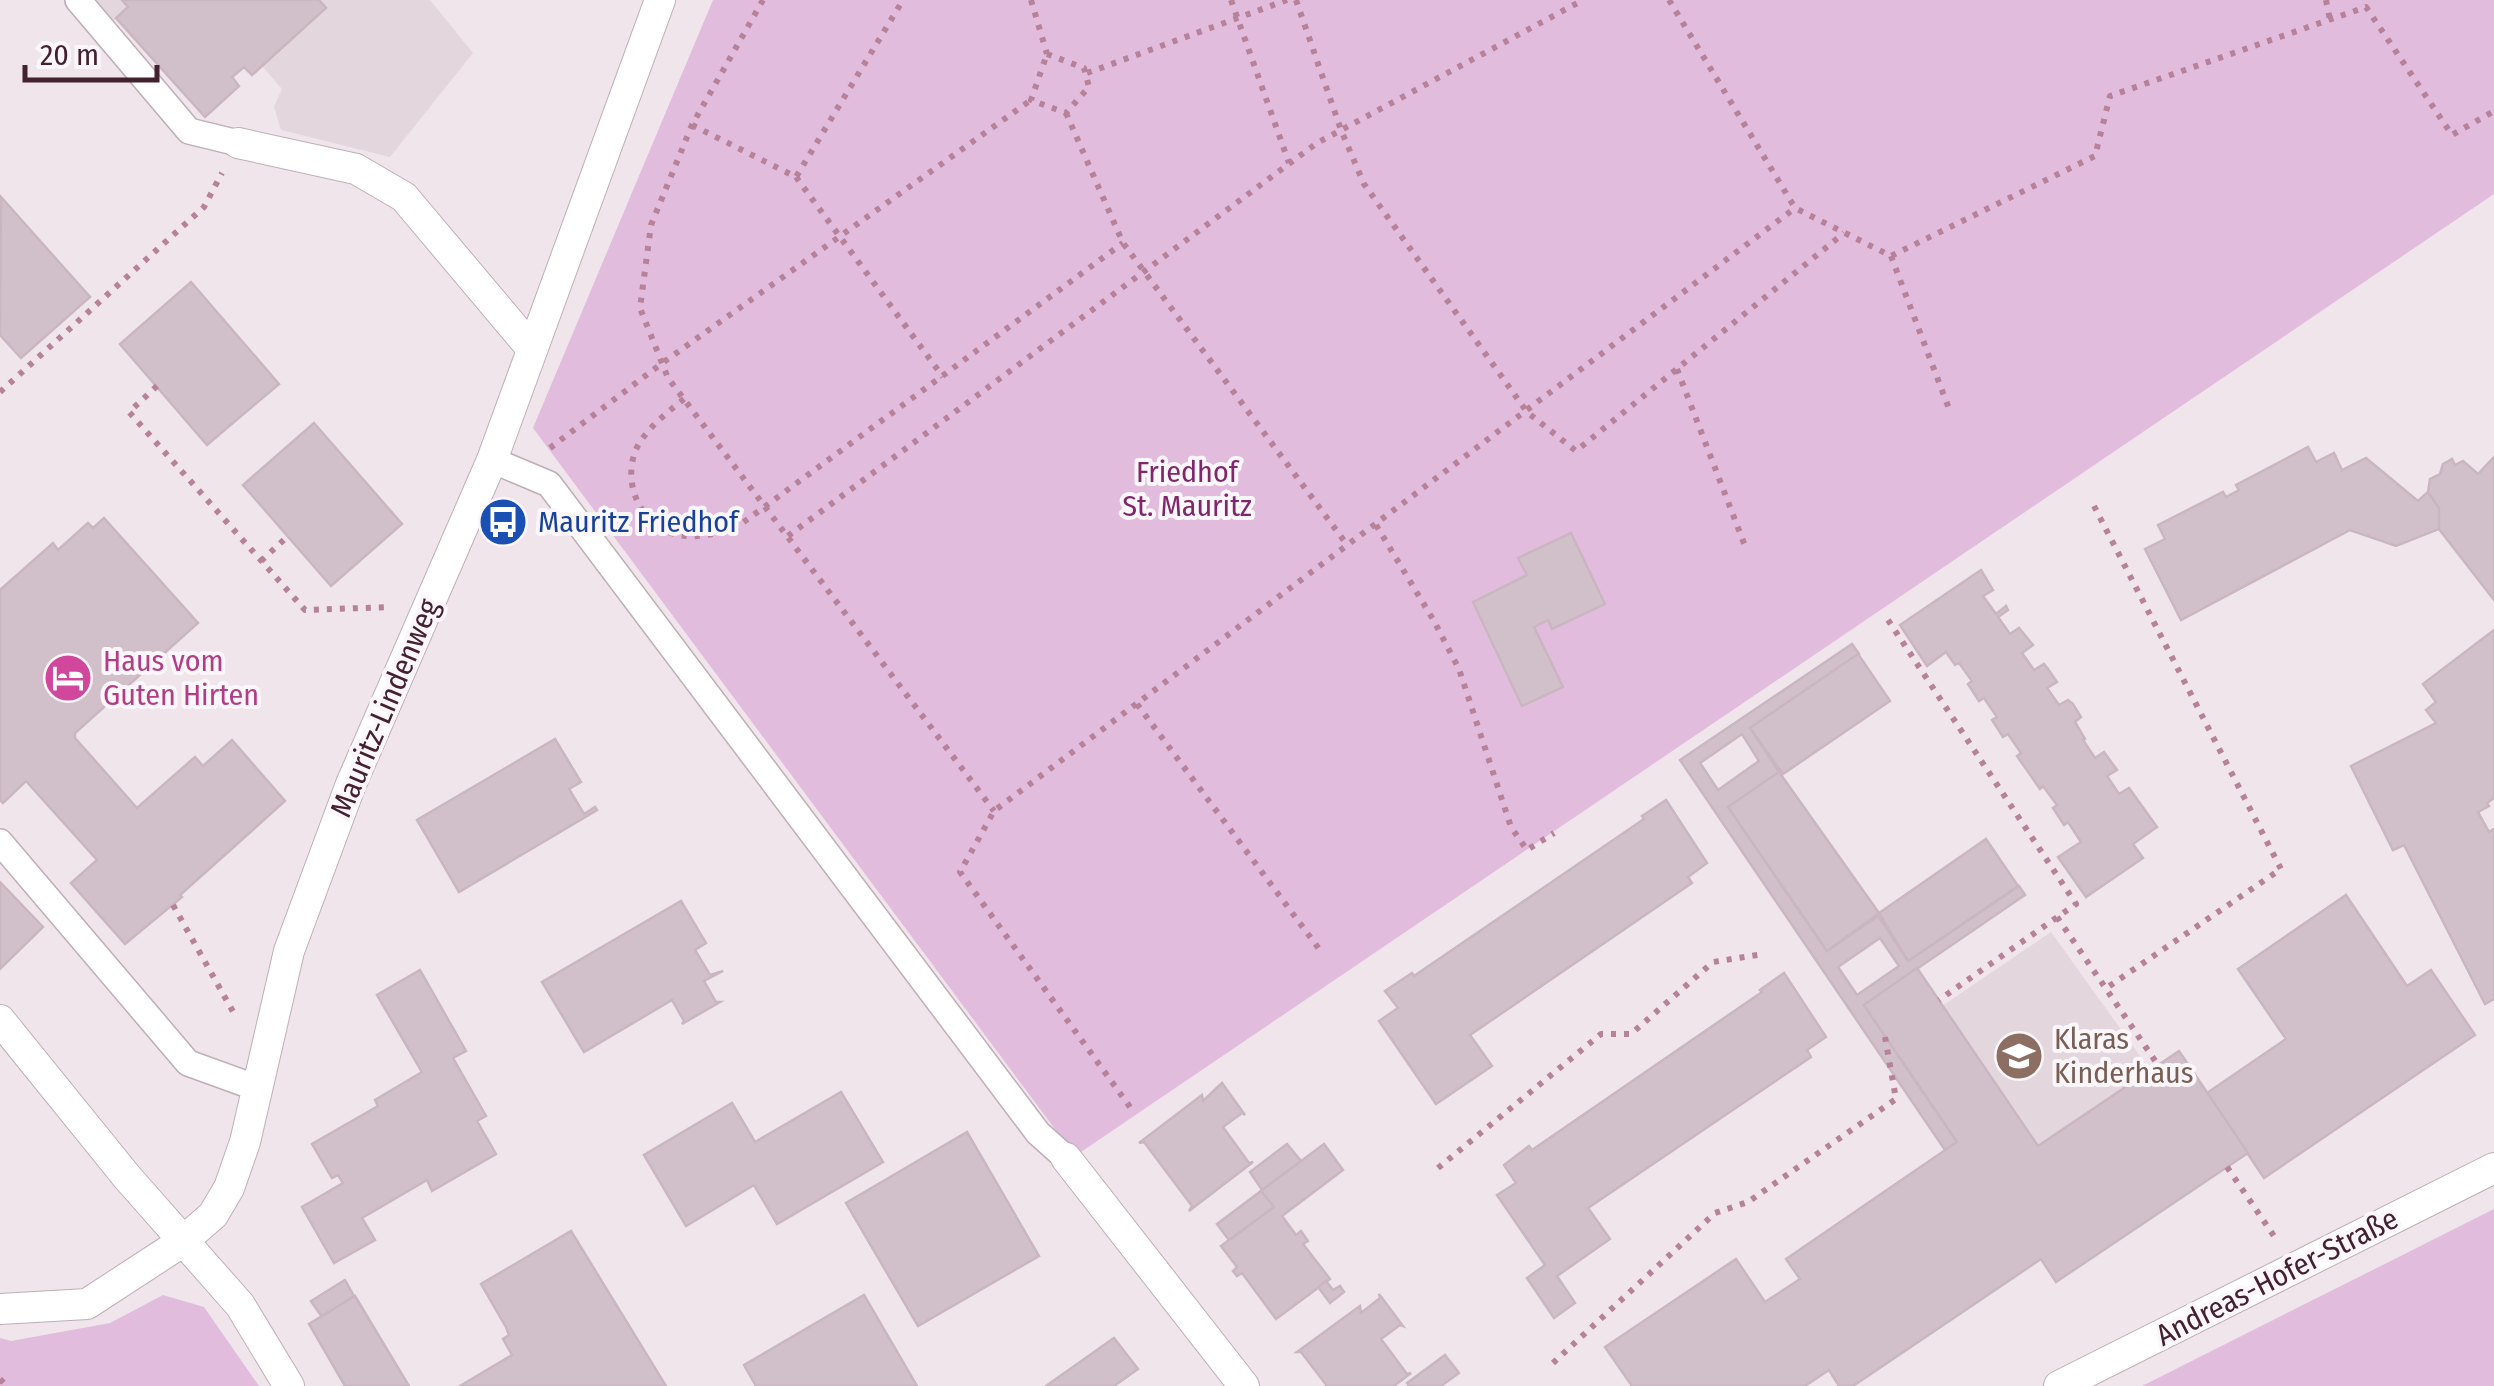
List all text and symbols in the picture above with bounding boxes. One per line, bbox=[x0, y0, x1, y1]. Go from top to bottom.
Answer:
scale bar bbox=[25, 20, 158, 82]
text: 20 m bbox=[40, 37, 99, 73]
park label: Friedhof St. Mauritz bbox=[1122, 454, 1252, 524]
bus stop icon: Mauritz Friedhof bbox=[477, 496, 529, 548]
place label: Mauritz Friedhof bbox=[538, 504, 740, 540]
street label: Mauritz-Lindenweg bbox=[323, 593, 448, 822]
place label: Haus vom Guten Hirten bbox=[103, 643, 259, 713]
hotel icon: Haus vom Guten Hirten bbox=[42, 652, 94, 704]
place label: Klaras Kinderhaus bbox=[2054, 1021, 2194, 1091]
school or university icon: Klaras Kinderhaus bbox=[1993, 1030, 2045, 1082]
street label: Andreas-Hofer-Straße bbox=[2150, 1200, 2404, 1354]

